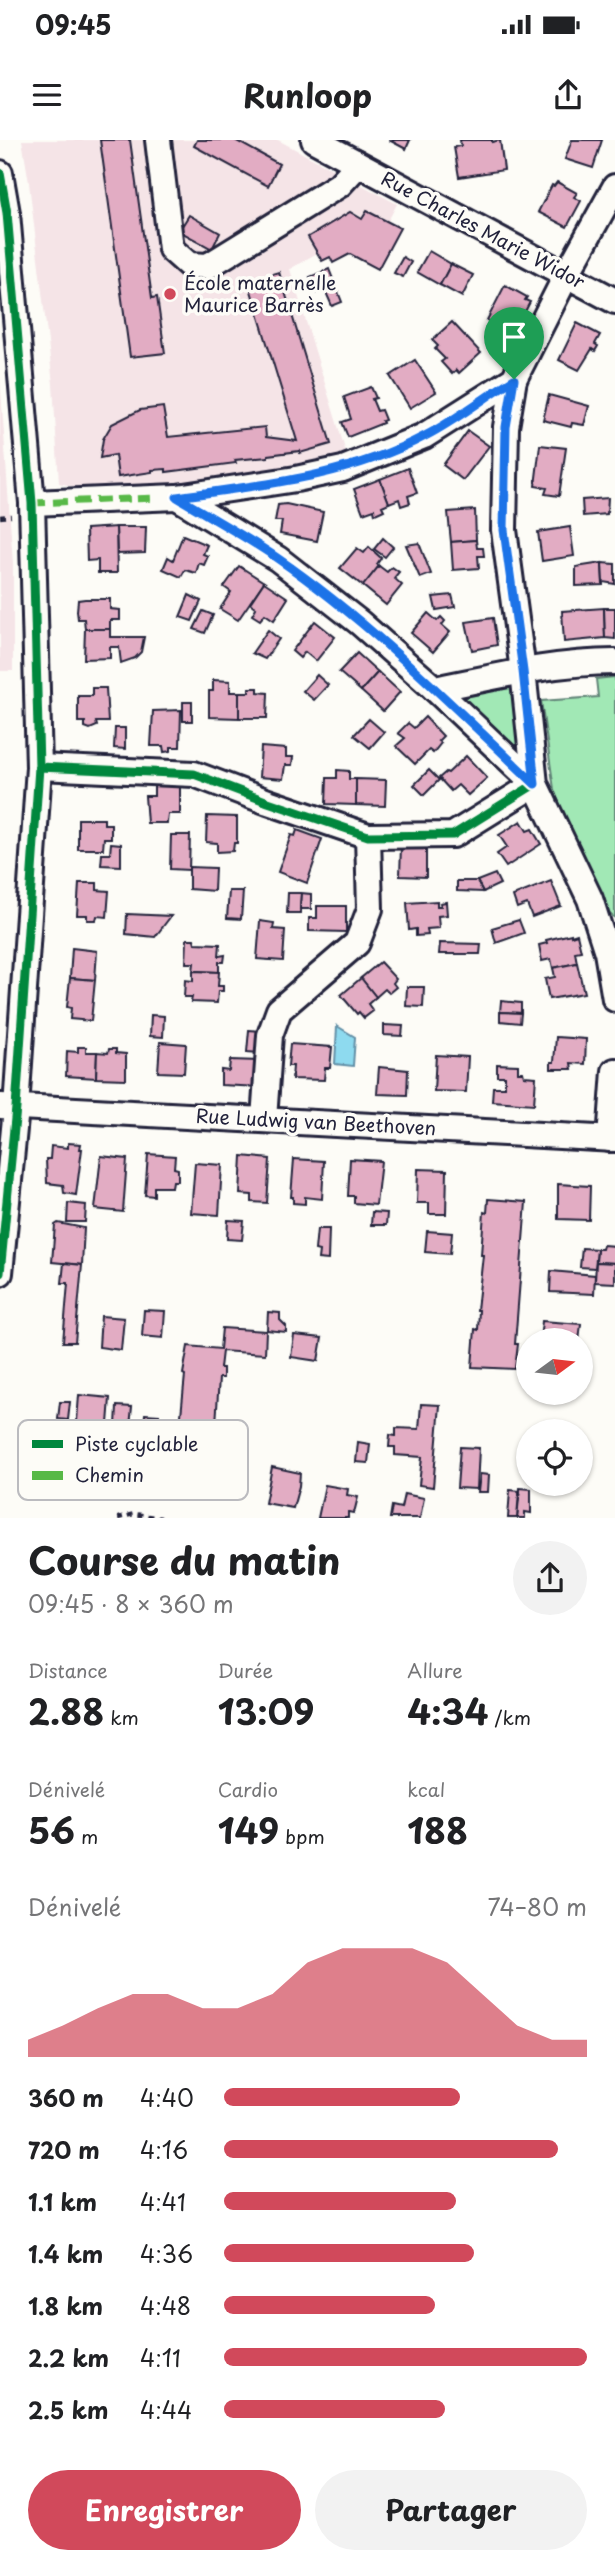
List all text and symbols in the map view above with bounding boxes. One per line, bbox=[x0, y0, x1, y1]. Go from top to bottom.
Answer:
text: 09:45 bbox=[35, 5, 112, 44]
text: Runloop bbox=[243, 71, 372, 119]
icon: menu bbox=[28, 76, 66, 114]
icon: share bbox=[549, 76, 587, 114]
street label: Rue Charles Marie Widor bbox=[377, 164, 591, 295]
place label: École maternelle Maurice Barrès bbox=[184, 268, 336, 318]
marker: École maternelle Maurice Barrès bbox=[162, 286, 178, 302]
pin bbox=[484, 307, 544, 379]
icon: arrive bbox=[495, 318, 533, 356]
street label: Rue Ludwig van Beethoven bbox=[195, 1101, 437, 1141]
north arrow bbox=[516, 1328, 593, 1405]
map controls bbox=[516, 1328, 593, 1496]
button: locate bbox=[516, 1419, 593, 1496]
legend bbox=[18, 1420, 248, 1500]
text: Piste cyclable bbox=[75, 1429, 198, 1457]
text: Chemin bbox=[75, 1460, 144, 1488]
text: Course du matin bbox=[28, 1531, 340, 1588]
button: share bbox=[513, 1541, 587, 1615]
text: 09:45 · 8 × 360 m bbox=[28, 1586, 234, 1621]
text: Distance bbox=[28, 1656, 108, 1684]
text: Durée bbox=[218, 1656, 273, 1684]
text: Allure bbox=[407, 1656, 463, 1684]
text: 2.88 bbox=[28, 1684, 104, 1737]
text: 13:09 bbox=[218, 1684, 314, 1737]
text: 4:34 bbox=[407, 1684, 488, 1737]
text: km bbox=[104, 1703, 139, 1731]
text: /km bbox=[488, 1703, 531, 1731]
text: Dénivelé bbox=[28, 1775, 105, 1803]
text: Cardio bbox=[218, 1775, 278, 1803]
text: kcal bbox=[407, 1775, 445, 1803]
text: 56 bbox=[28, 1803, 75, 1856]
text: 149 bbox=[218, 1803, 279, 1856]
text: 188 bbox=[407, 1803, 468, 1856]
text: m bbox=[75, 1822, 98, 1850]
text: bpm bbox=[279, 1822, 325, 1850]
text: Dénivelé bbox=[28, 1889, 121, 1924]
text: 74–80 m bbox=[487, 1889, 587, 1924]
text: 360 m bbox=[28, 2080, 104, 2115]
text: 4:40 bbox=[140, 2080, 194, 2115]
text: 720 m bbox=[28, 2132, 100, 2167]
text: 4:16 bbox=[140, 2132, 188, 2167]
text: 1.1 km bbox=[28, 2184, 97, 2219]
text: 4:41 bbox=[140, 2184, 186, 2219]
text: 1.4 km bbox=[28, 2236, 103, 2271]
text: 4:36 bbox=[140, 2236, 193, 2271]
text: 1.8 km bbox=[28, 2288, 103, 2323]
text: 4:48 bbox=[140, 2288, 191, 2323]
text: 2.2 km bbox=[28, 2340, 109, 2375]
text: 4:11 bbox=[140, 2340, 181, 2375]
text: 2.5 km bbox=[28, 2392, 108, 2427]
text: 4:44 bbox=[140, 2392, 192, 2427]
button: Enregistrer bbox=[28, 2470, 301, 2550]
button: Partager bbox=[315, 2470, 587, 2550]

